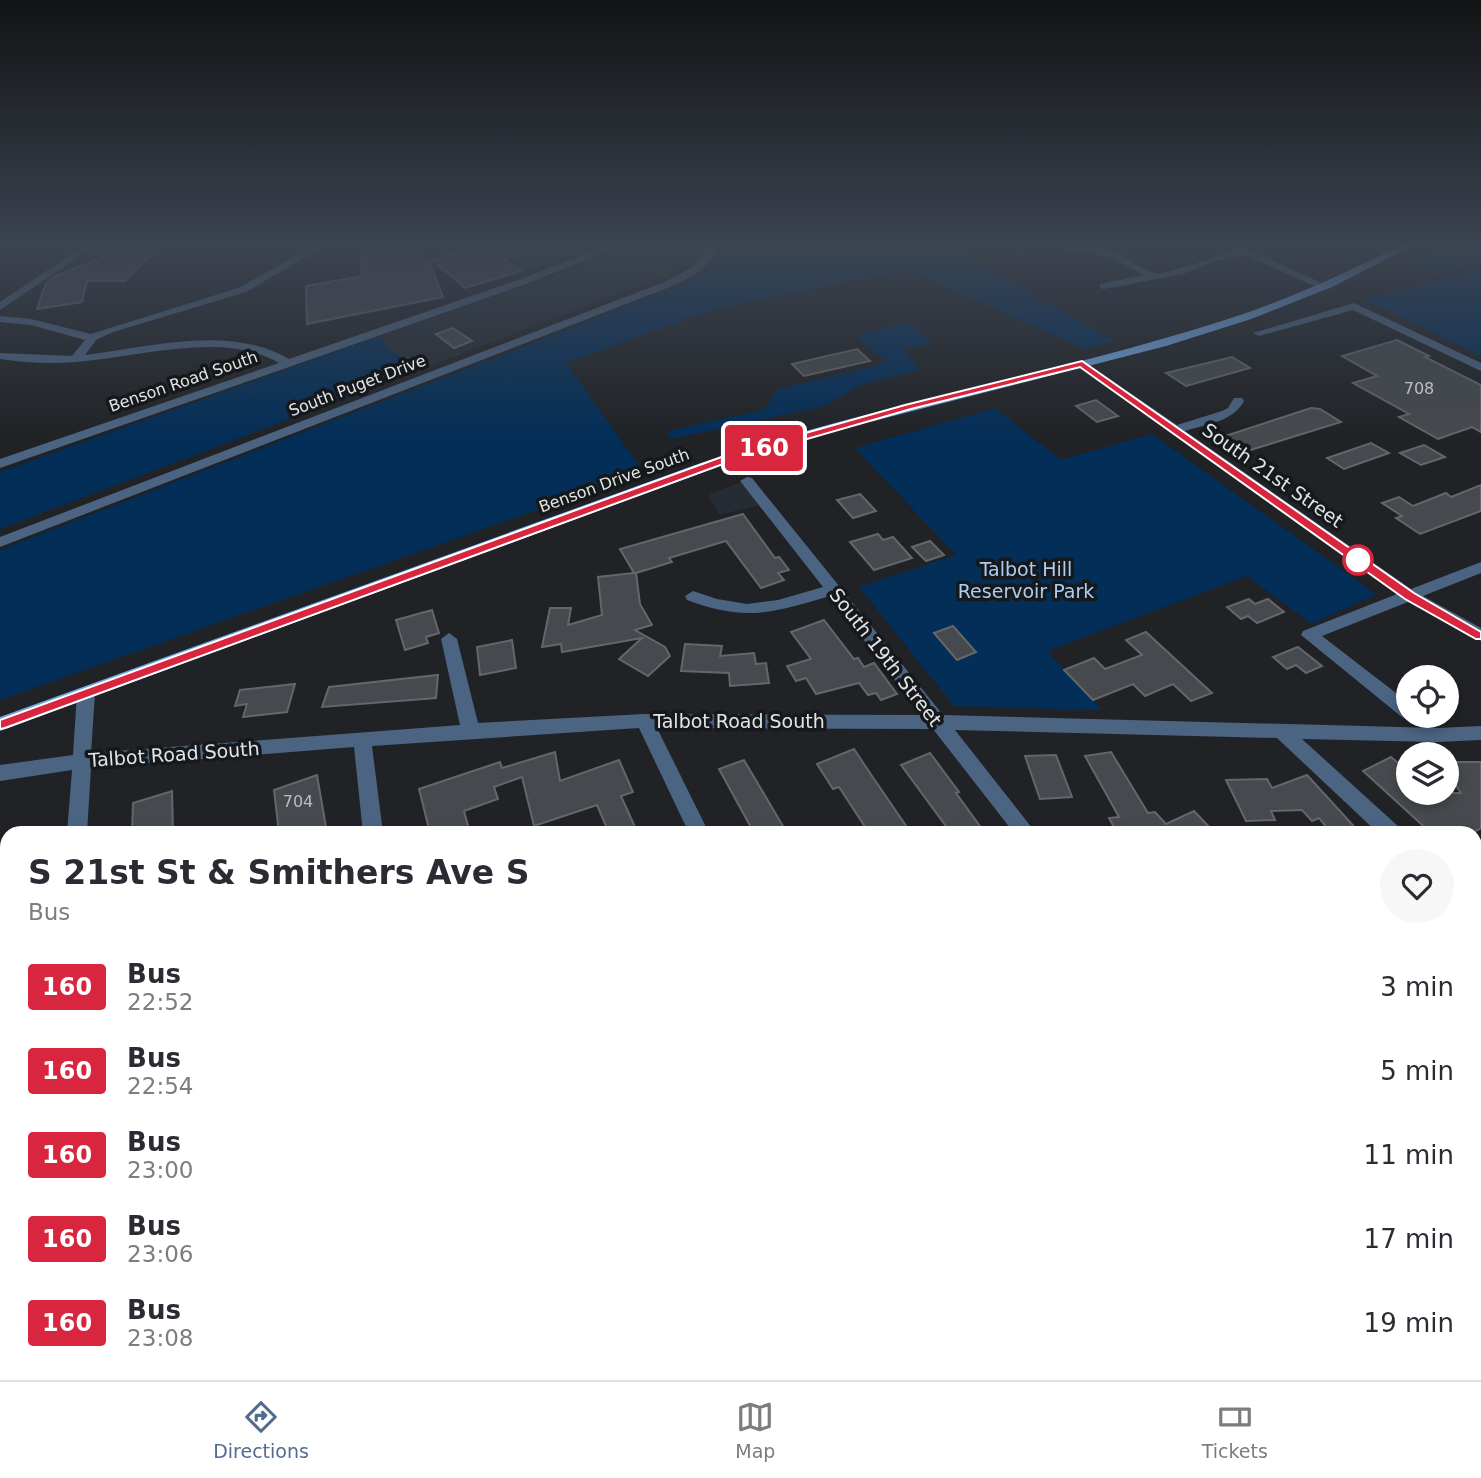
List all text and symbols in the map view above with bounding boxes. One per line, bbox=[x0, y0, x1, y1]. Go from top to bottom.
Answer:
street label: Benson Road South bbox=[106, 347, 260, 416]
street label: South Puget Drive bbox=[286, 351, 428, 420]
house number: 708 bbox=[1404, 379, 1434, 398]
street label: South 21st Street bbox=[1198, 418, 1348, 532]
line badge: 160 bbox=[724, 425, 804, 471]
text: 160 bbox=[739, 434, 789, 462]
street label: Benson Drive South bbox=[536, 444, 692, 517]
unlabelled marker bbox=[1343, 545, 1373, 575]
park label: Talbot Hill Reservoir Park bbox=[958, 558, 1094, 602]
street label: South 19th Street bbox=[825, 584, 947, 730]
map controls bbox=[1396, 665, 1459, 805]
button: locate bbox=[1396, 665, 1459, 728]
street label: Talbot Road South bbox=[652, 710, 825, 732]
street label: Talbot Road South bbox=[87, 737, 260, 771]
button: layers bbox=[1396, 742, 1459, 805]
house number: 704 bbox=[283, 792, 313, 811]
button: heart bbox=[1380, 849, 1454, 923]
text: S 21st St & Smithers Ave S bbox=[28, 853, 529, 892]
text: Bus bbox=[28, 899, 70, 925]
text: Bus bbox=[127, 959, 181, 989]
text: 3 min bbox=[1380, 972, 1454, 1002]
text: 160 bbox=[42, 973, 92, 1001]
text: 22:52 bbox=[127, 989, 193, 1015]
text: Bus bbox=[127, 1043, 181, 1073]
text: 5 min bbox=[1380, 1056, 1454, 1086]
text: 160 bbox=[42, 1057, 92, 1085]
text: 22:54 bbox=[127, 1073, 193, 1099]
text: Bus bbox=[127, 1127, 181, 1157]
text: 11 min bbox=[1364, 1140, 1454, 1170]
text: 160 bbox=[42, 1141, 92, 1169]
text: 23:00 bbox=[127, 1157, 193, 1183]
text: Bus bbox=[127, 1211, 181, 1241]
text: 17 min bbox=[1364, 1224, 1454, 1254]
text: 160 bbox=[42, 1225, 92, 1253]
text: 23:06 bbox=[127, 1241, 193, 1267]
text: Bus bbox=[127, 1295, 181, 1325]
text: 19 min bbox=[1364, 1308, 1454, 1338]
text: 160 bbox=[42, 1309, 92, 1337]
text: 23:08 bbox=[127, 1325, 193, 1351]
tab: Directions bbox=[213, 1398, 309, 1462]
tab: Map bbox=[735, 1398, 775, 1462]
tab: Tickets bbox=[1202, 1398, 1268, 1462]

